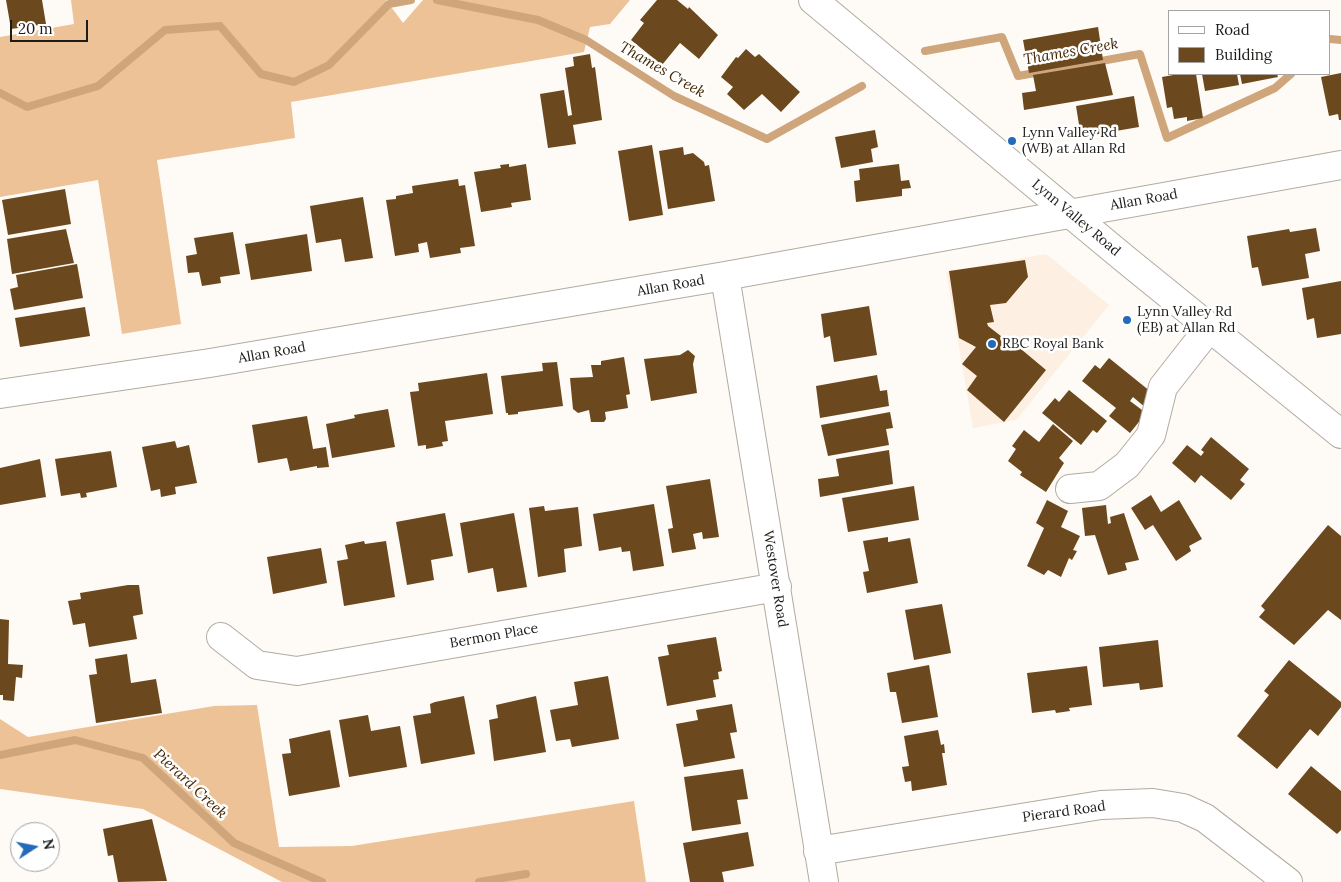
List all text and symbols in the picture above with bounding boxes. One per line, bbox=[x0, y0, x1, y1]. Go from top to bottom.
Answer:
scale bar bbox=[12, 10, 90, 42]
legend bbox=[1168, 10, 1331, 75]
text: 20 m bbox=[18, 19, 53, 38]
text: Road bbox=[1215, 20, 1250, 39]
water label: Thames Creek bbox=[1022, 35, 1120, 69]
water label: Thames Creek bbox=[616, 38, 708, 102]
text: Building bbox=[1215, 45, 1272, 64]
place label: Lynn Valley Rd (WB) at Allan Rd bbox=[1022, 125, 1126, 158]
marker: Lynn Valley Rd (WB) at Allan Rd bbox=[1006, 135, 1018, 147]
street label: Lynn Valley Road bbox=[1028, 176, 1124, 260]
street label: Allan Road bbox=[1109, 186, 1179, 214]
street label: Allan Road bbox=[636, 272, 706, 300]
place label: Lynn Valley Rd (EB) at Allan Rd bbox=[1137, 304, 1235, 336]
marker: Lynn Valley Rd (EB) at Allan Rd bbox=[1121, 314, 1133, 326]
place label: RBC Royal Bank bbox=[1002, 336, 1104, 352]
marker: RBC Royal Bank bbox=[986, 338, 998, 350]
street label: Allan Road bbox=[237, 339, 307, 367]
street label: Westover Road bbox=[759, 529, 791, 629]
street label: Bermon Place bbox=[448, 620, 540, 652]
water label: Pierard Creek bbox=[150, 745, 230, 823]
street label: Pierard Road bbox=[1021, 798, 1107, 826]
north arrow bbox=[10, 822, 60, 872]
text: N bbox=[39, 837, 59, 851]

